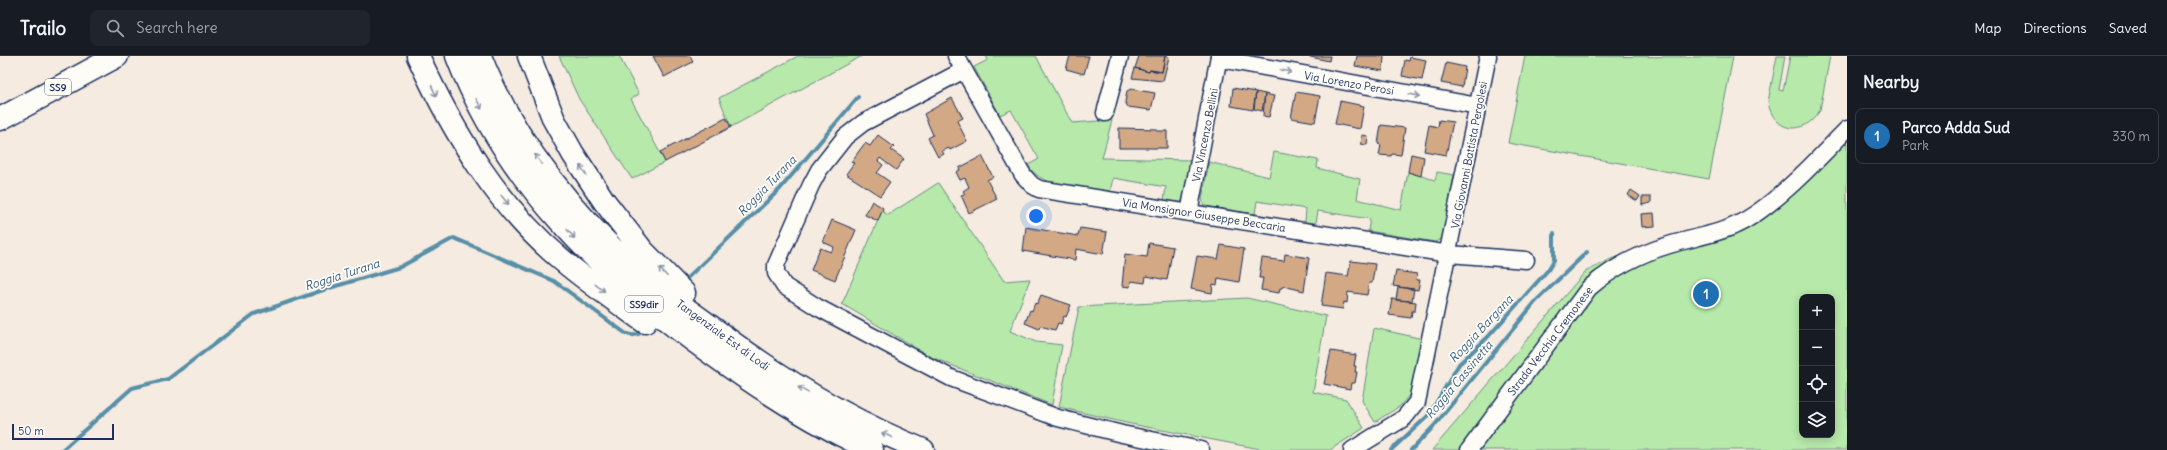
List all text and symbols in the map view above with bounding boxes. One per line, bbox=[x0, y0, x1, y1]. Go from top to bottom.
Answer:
search box bbox=[90, 10, 370, 46]
text: Trailo bbox=[20, 16, 66, 40]
icon: search bbox=[104, 17, 126, 39]
text: Search here bbox=[136, 18, 218, 37]
text: Map bbox=[1974, 19, 2001, 37]
text: Directions bbox=[2023, 19, 2087, 37]
text: Saved bbox=[2109, 19, 2147, 37]
one-way arrow bbox=[1279, 67, 1292, 75]
street label: Via Lorenzo Perosi bbox=[1303, 68, 1395, 98]
text: Nearby bbox=[1863, 71, 1919, 93]
road number: SS9 bbox=[45, 79, 71, 95]
street label: Via Giovanni Battista Pergolesi bbox=[1448, 80, 1490, 230]
one-way arrow bbox=[431, 85, 438, 97]
street label: Via Vincenzo Bellini bbox=[1189, 87, 1221, 183]
one-way arrow bbox=[1407, 91, 1420, 99]
one-way arrow bbox=[476, 98, 483, 110]
text: Parco Adda Sud bbox=[1902, 118, 2010, 137]
text: 1 bbox=[1874, 128, 1880, 145]
text: 330 m bbox=[2112, 128, 2150, 145]
text: Park bbox=[1902, 137, 1929, 154]
water label: Roggia Turana bbox=[734, 152, 800, 219]
one-way arrow bbox=[534, 154, 542, 165]
one-way arrow bbox=[579, 164, 587, 176]
one-way arrow bbox=[500, 195, 509, 206]
street label: Via Monsignor Giuseppe Beccaria bbox=[1121, 195, 1287, 235]
your location bbox=[1026, 206, 1046, 226]
one-way arrow bbox=[567, 229, 576, 239]
water label: Roggia Turana bbox=[302, 255, 382, 294]
one-way arrow bbox=[658, 267, 668, 277]
pin: 1 bbox=[1693, 279, 1719, 309]
one-way arrow bbox=[594, 284, 605, 292]
street label: Strada Vecchia Cremonese bbox=[1504, 284, 1596, 398]
water label: Roggia Bargana bbox=[1446, 291, 1517, 366]
map controls bbox=[1799, 294, 1835, 438]
button: + bbox=[1799, 294, 1835, 330]
road number: SS9dir bbox=[625, 296, 663, 312]
street label: Tangenziale Est di Lodi bbox=[674, 297, 772, 373]
button: − bbox=[1799, 330, 1835, 366]
water label: Roggia Cassinetta bbox=[1422, 337, 1496, 422]
button: locate bbox=[1799, 366, 1835, 402]
one-way arrow bbox=[797, 386, 809, 393]
button: layers bbox=[1799, 402, 1835, 438]
scale bar bbox=[12, 422, 114, 441]
text: 50 m bbox=[18, 424, 44, 438]
one-way arrow bbox=[882, 431, 894, 438]

